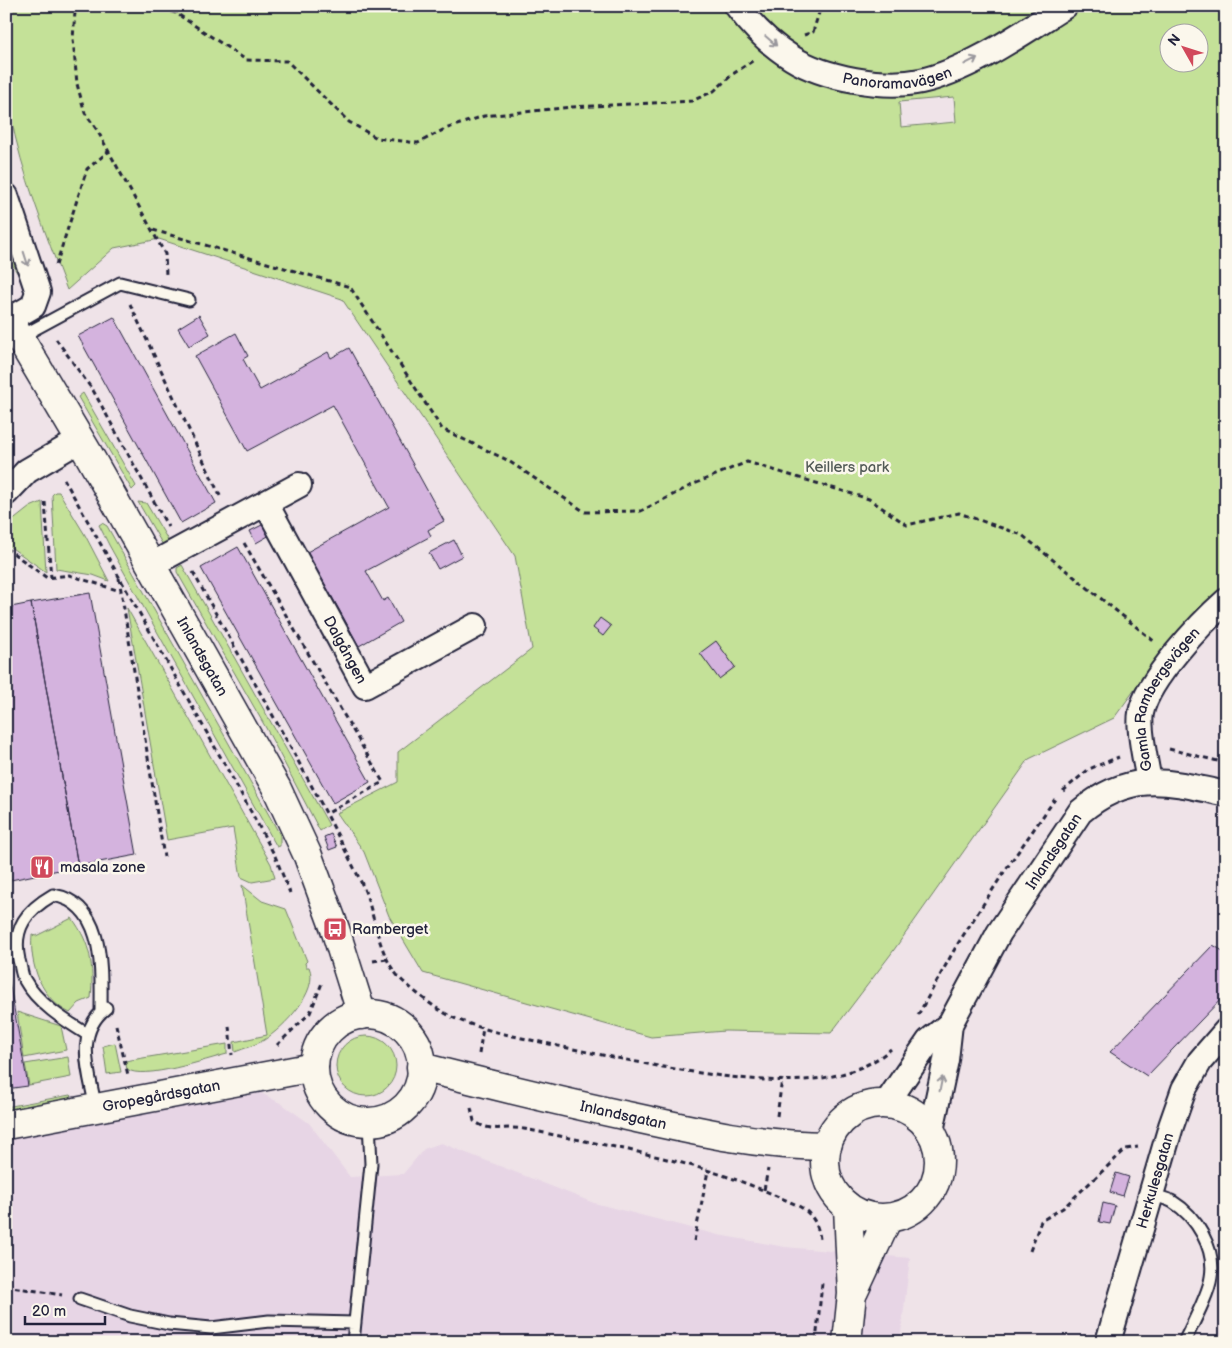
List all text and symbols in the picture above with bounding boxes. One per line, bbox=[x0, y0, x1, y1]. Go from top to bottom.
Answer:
north arrow bbox=[1160, 22, 1210, 72]
text: N bbox=[1164, 31, 1184, 50]
one-way arrow bbox=[764, 35, 777, 47]
one-way arrow bbox=[964, 56, 979, 66]
street label: Panoramavägen bbox=[841, 63, 955, 93]
one-way arrow bbox=[22, 251, 32, 267]
park label: Keillers park bbox=[805, 458, 890, 477]
street label: Dalgången bbox=[319, 613, 371, 687]
street label: Inlandsgatan bbox=[173, 614, 232, 699]
street label: Gamla Rambergsvägen bbox=[1131, 623, 1204, 773]
street label: Inlandsgatan bbox=[1021, 810, 1086, 893]
restaurant icon: masala zone bbox=[29, 854, 55, 880]
place label: masala zone bbox=[60, 858, 146, 877]
bus stop icon: Ramberget bbox=[322, 916, 348, 942]
place label: Ramberget bbox=[352, 920, 429, 939]
street label: Gropegårdsgatan bbox=[101, 1075, 222, 1116]
one-way arrow bbox=[937, 1076, 946, 1092]
street label: Inlandsgatan bbox=[578, 1096, 668, 1134]
street label: Herkulesgatan bbox=[1132, 1131, 1178, 1231]
scale bar bbox=[25, 1293, 105, 1325]
text: 20 m bbox=[32, 1302, 66, 1321]

